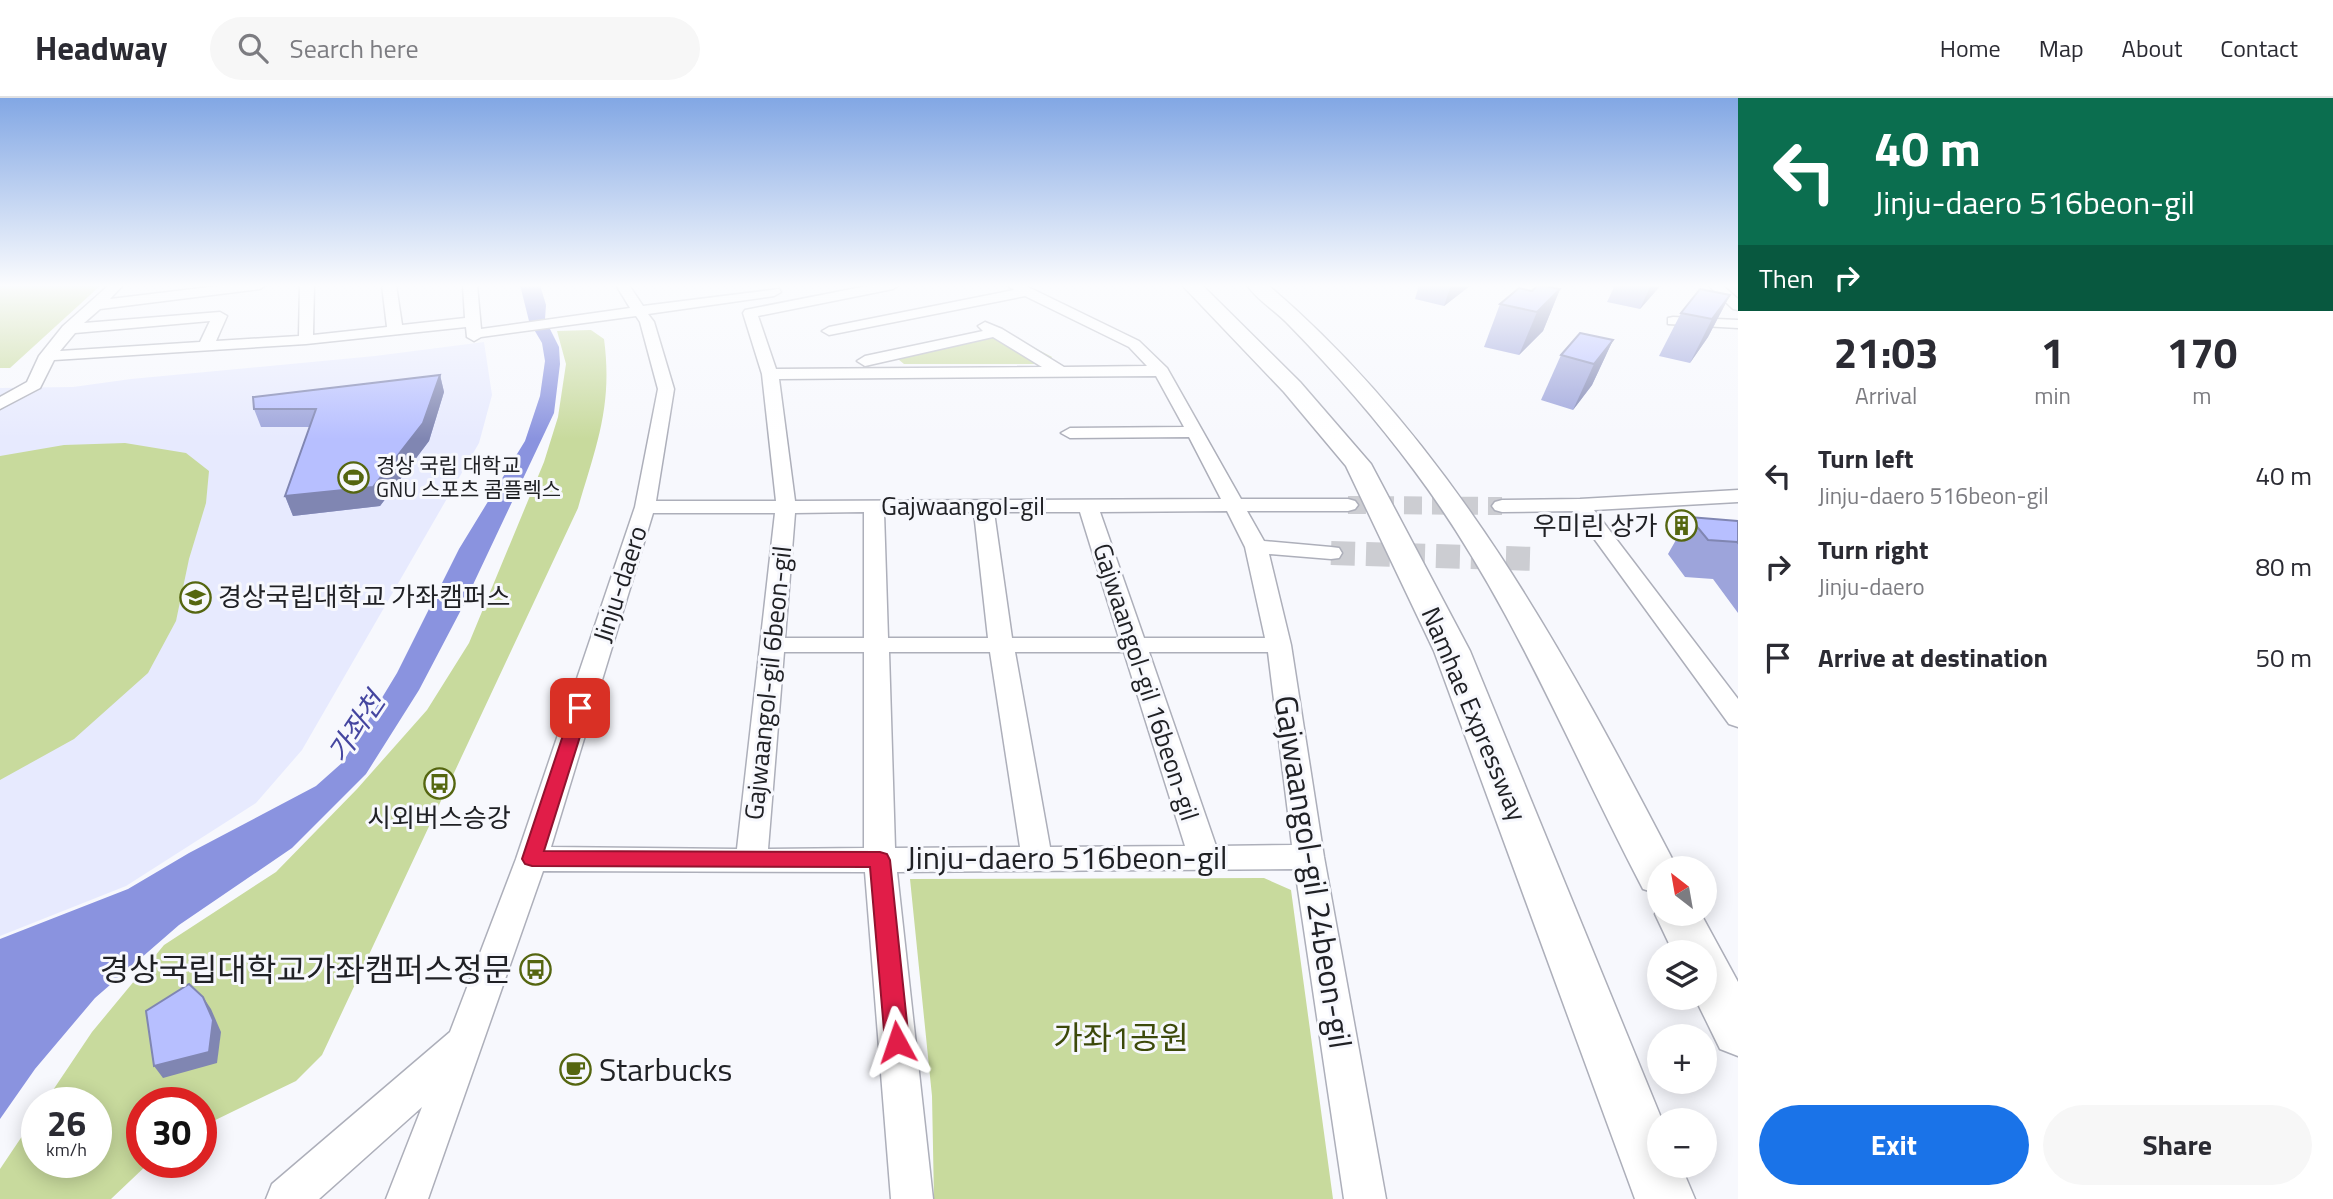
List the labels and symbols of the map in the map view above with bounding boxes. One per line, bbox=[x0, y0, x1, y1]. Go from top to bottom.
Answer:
place label: 경상 국립 대학교 GNU 스포츠 콤플렉스 bbox=[376, 449, 561, 505]
sports icon: 경상 국립 대학교 GNU 스포츠 콤플렉스 bbox=[336, 461, 370, 495]
street label: Gajwaangol-gil bbox=[881, 486, 1045, 525]
place label: 우미린 상가 bbox=[1533, 506, 1658, 545]
building icon: 우미린 상가 bbox=[1664, 509, 1698, 543]
street label: Jinju-daero bbox=[582, 521, 657, 647]
street label: Gajwaangol-gil 16beon-gil bbox=[1083, 538, 1210, 826]
street label: Gajwaangol-gil 6beon-gil bbox=[734, 544, 801, 822]
place label: 경상국립대학교 가좌캠퍼스 bbox=[218, 577, 511, 616]
school or university icon: 경상국립대학교 가좌캠퍼스 bbox=[178, 580, 212, 614]
street label: Namhae Expressway bbox=[1412, 601, 1537, 827]
pin bbox=[550, 678, 610, 738]
water label: 가좌천 bbox=[316, 680, 397, 771]
street label: Gajwaangol-gil 24beon-gil bbox=[1262, 692, 1366, 1052]
bus stop icon: 시외버스승강 bbox=[422, 766, 456, 800]
place label: 시외버스승강 bbox=[367, 798, 511, 837]
street label: Jinju-daero 516beon-gil bbox=[907, 833, 1227, 881]
north arrow bbox=[1647, 856, 1717, 926]
place label: 경상국립대학교가좌캠퍼스정문 bbox=[100, 945, 512, 993]
bus stop icon: 경상국립대학교가좌캠퍼스정문 bbox=[518, 953, 552, 987]
position arrow bbox=[860, 1005, 934, 1079]
park label: 가좌1공원 bbox=[1053, 1013, 1189, 1061]
place label: Starbucks bbox=[599, 1045, 732, 1093]
cafe icon: Starbucks bbox=[559, 1053, 593, 1087]
speed limit sign: 30 bbox=[126, 1087, 217, 1178]

